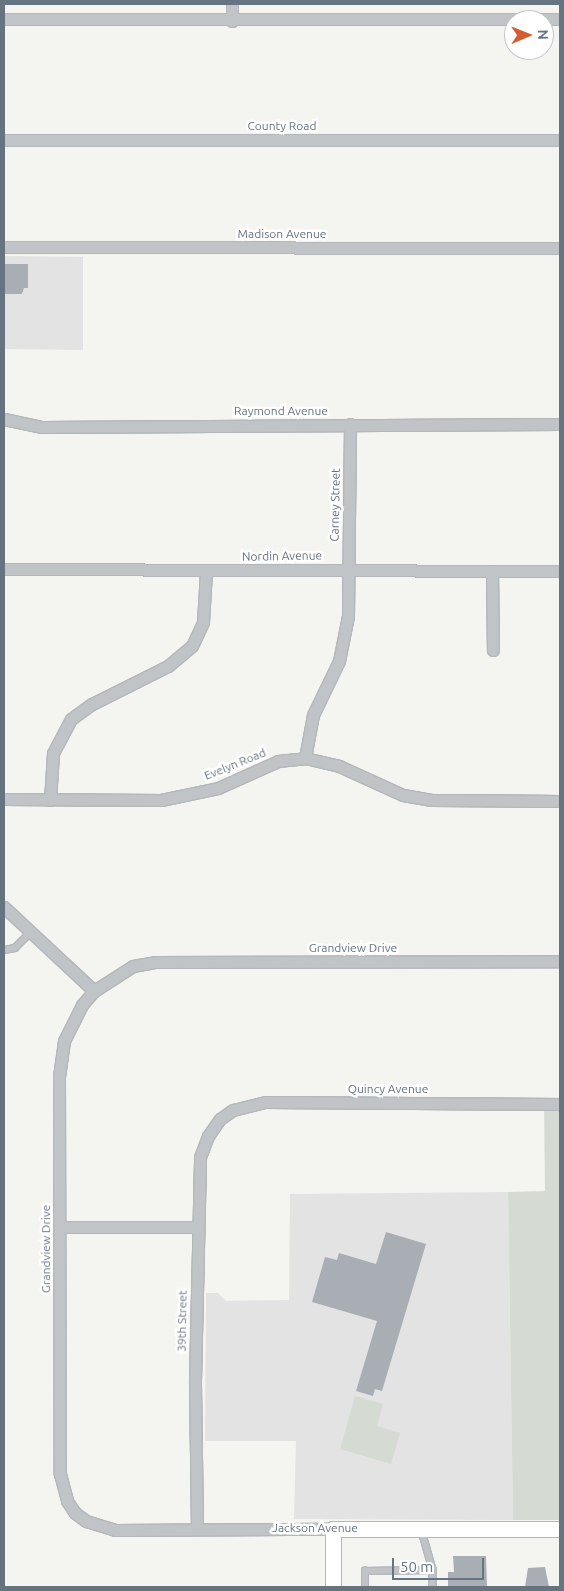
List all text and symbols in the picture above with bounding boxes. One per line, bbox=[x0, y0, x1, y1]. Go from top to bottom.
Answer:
north arrow bbox=[504, 10, 554, 60]
text: N bbox=[535, 29, 551, 40]
street label: County Road bbox=[248, 119, 316, 133]
street label: Madison Avenue bbox=[238, 227, 326, 241]
street label: Raymond Avenue bbox=[234, 404, 328, 418]
street label: Carney Street bbox=[327, 468, 343, 542]
street label: Nordin Avenue bbox=[242, 548, 322, 564]
street label: Evelyn Road bbox=[202, 745, 268, 783]
street label: Grandview Drive bbox=[309, 941, 397, 955]
street label: Quincy Avenue bbox=[348, 1082, 428, 1096]
street label: Grandview Drive bbox=[39, 1205, 53, 1293]
street label: 39th Street bbox=[174, 1290, 190, 1352]
street label: Jackson Avenue bbox=[272, 1521, 358, 1535]
scale bar bbox=[394, 1548, 486, 1580]
text: 50 m bbox=[400, 1558, 433, 1575]

